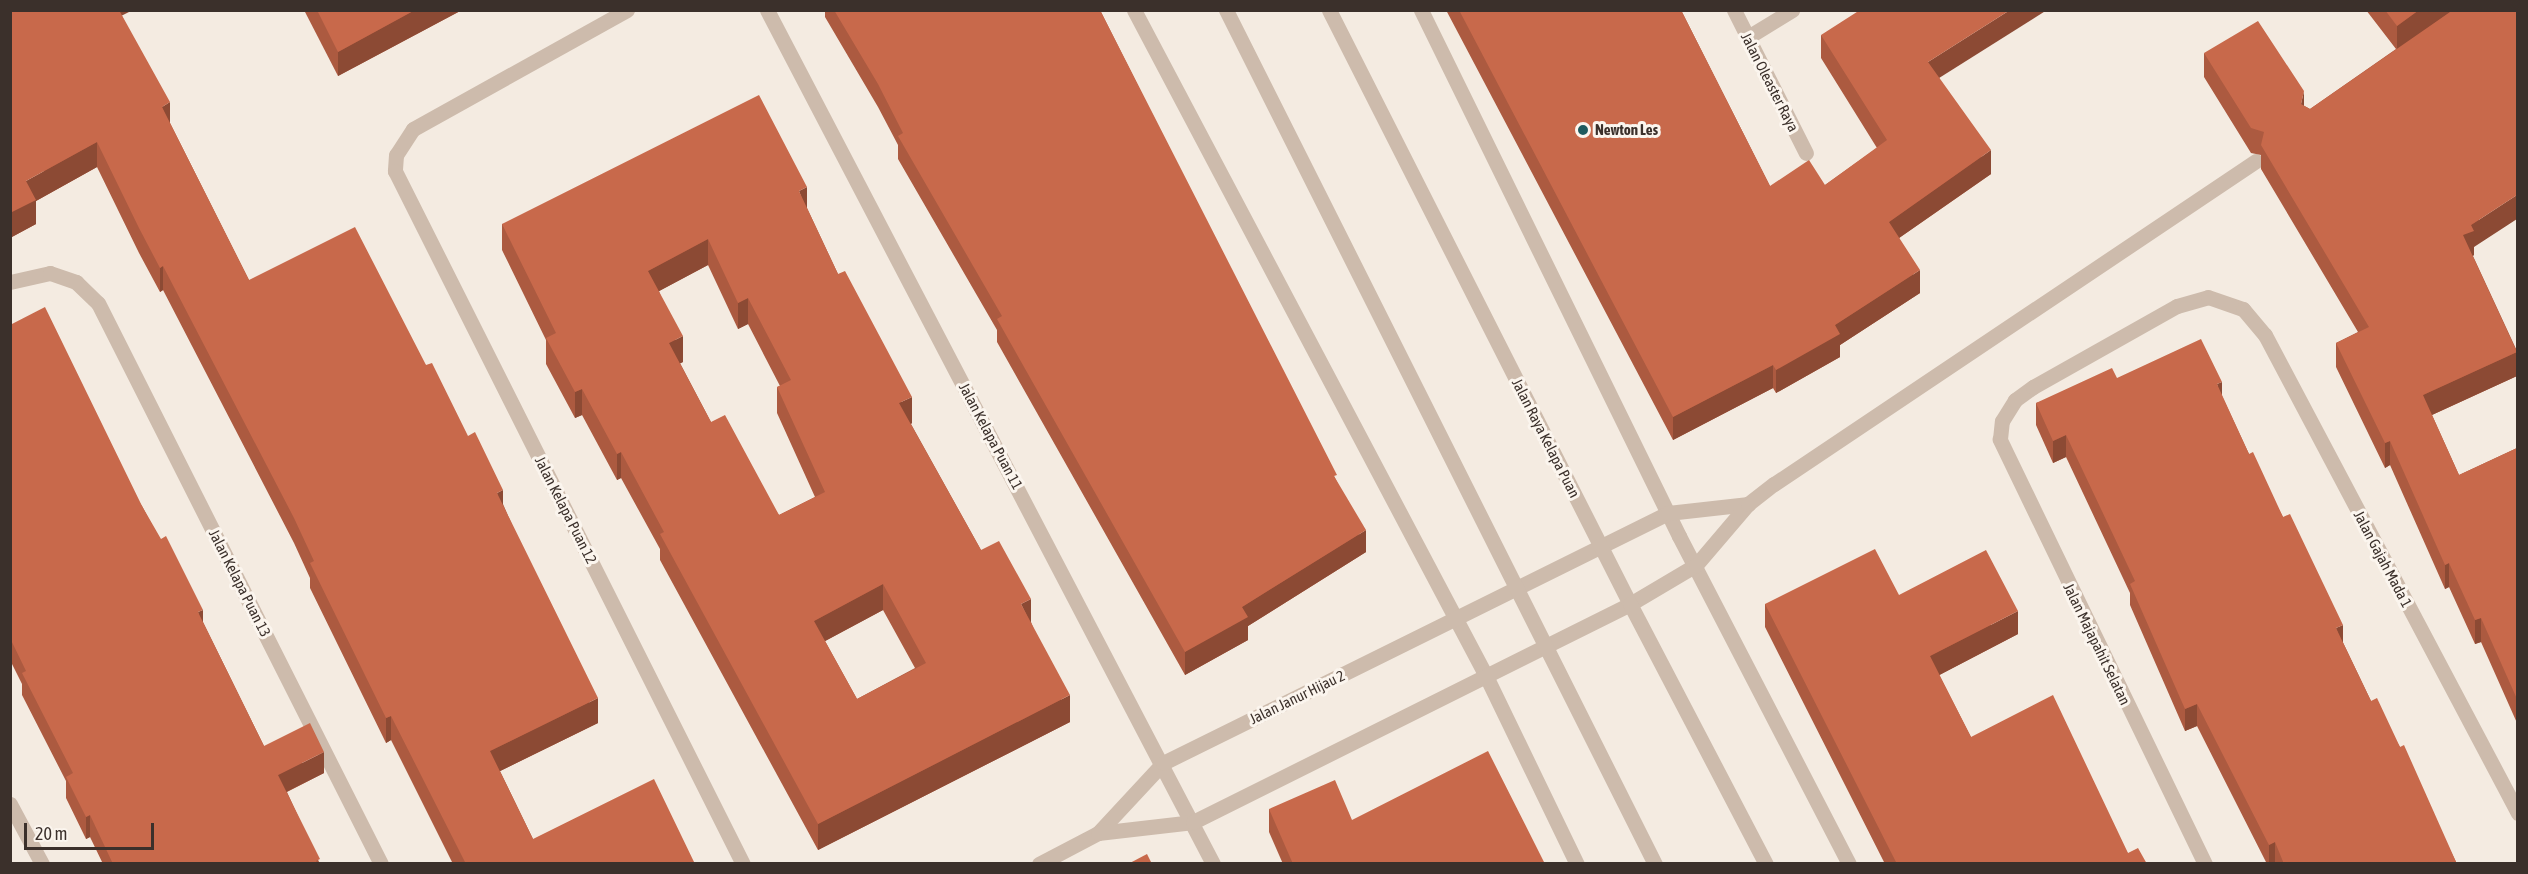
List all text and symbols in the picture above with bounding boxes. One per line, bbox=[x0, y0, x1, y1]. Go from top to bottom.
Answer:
street label: Jalan Oleaster Raya bbox=[1737, 30, 1803, 134]
place label: Newton Les bbox=[1595, 121, 1658, 139]
marker: Newton Les bbox=[1576, 123, 1590, 137]
street label: Jalan Raya Kelapa Puan bbox=[1508, 375, 1584, 501]
street label: Jalan Kelapa Puan 11 bbox=[955, 380, 1027, 492]
street label: Jalan Kelapa Puan 12 bbox=[531, 453, 601, 567]
street label: Jalan Gajah Mada 1 bbox=[2350, 508, 2416, 610]
street label: Jalan Kelapa Puan 13 bbox=[205, 526, 275, 640]
street label: Jalan Majapahit Selatan bbox=[2060, 580, 2134, 708]
street label: Jalan Janur Hijau 2 bbox=[1246, 666, 1348, 728]
scale bar bbox=[27, 811, 158, 849]
text: 20 m bbox=[35, 823, 67, 844]

